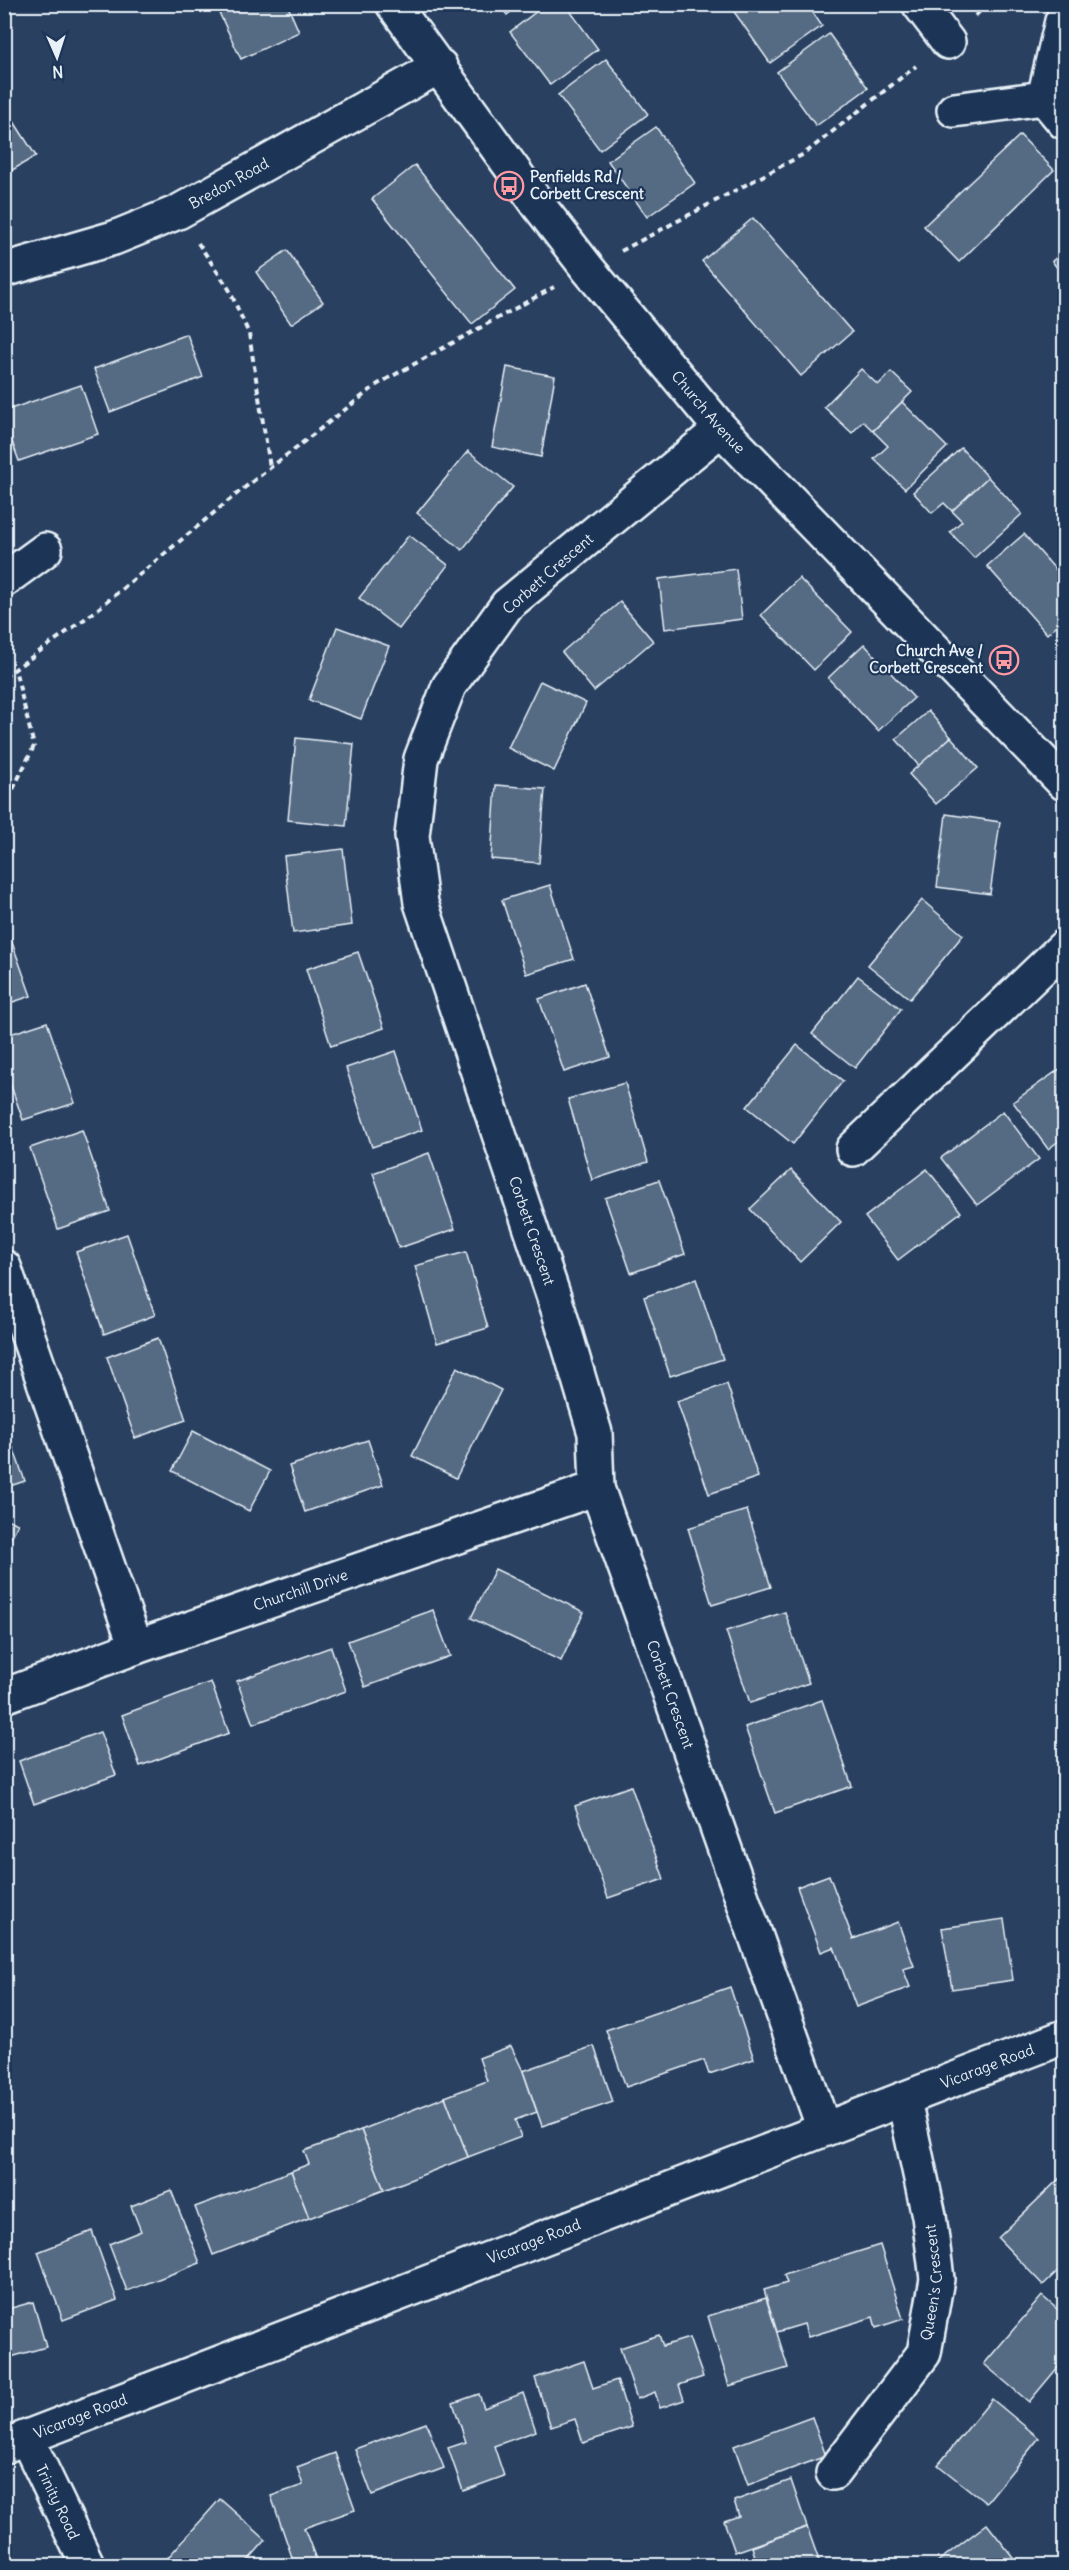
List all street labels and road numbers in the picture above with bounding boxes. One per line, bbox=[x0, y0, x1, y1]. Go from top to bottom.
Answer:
street label: Bredon Road bbox=[186, 153, 272, 213]
street label: Church Avenue bbox=[668, 367, 749, 457]
street label: Corbett Crescent bbox=[499, 529, 597, 618]
street label: Corbett Crescent bbox=[505, 1174, 559, 1288]
street label: Churchill Drive bbox=[251, 1565, 350, 1615]
street label: Corbett Crescent bbox=[643, 1637, 699, 1751]
street label: Vicarage Road bbox=[938, 2039, 1037, 2093]
street label: Vicarage Road bbox=[484, 2214, 583, 2268]
street label: Queen's Crescent bbox=[916, 2223, 946, 2342]
street label: Vicarage Road bbox=[31, 2389, 130, 2443]
street label: Trinity Road bbox=[32, 2461, 84, 2543]

